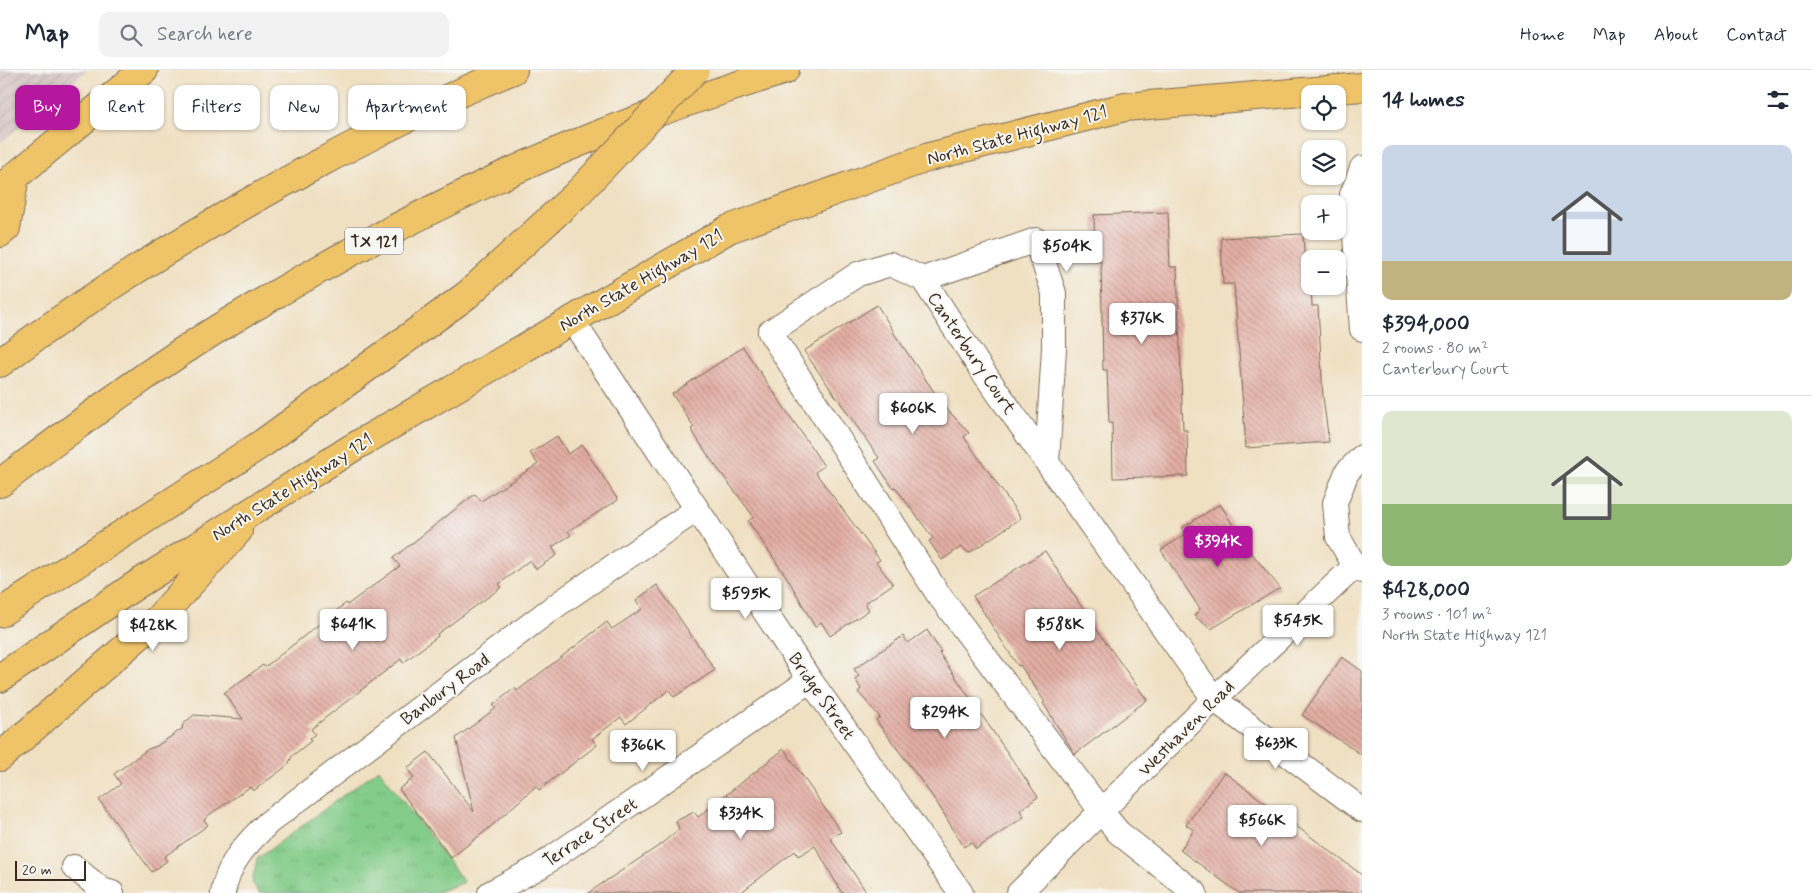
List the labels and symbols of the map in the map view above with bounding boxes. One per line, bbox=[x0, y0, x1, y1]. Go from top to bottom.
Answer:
street label: North State Highway 121 bbox=[924, 100, 1111, 174]
street label: North State Highway 121 bbox=[555, 224, 729, 339]
road number: TX 121 bbox=[345, 228, 403, 255]
pin: $504K bbox=[1032, 230, 1102, 273]
street label: Canterbury Court bbox=[921, 288, 1021, 420]
pin: $376K bbox=[1107, 302, 1177, 345]
pin: $606K bbox=[878, 392, 948, 435]
street label: North State Highway 121 bbox=[207, 428, 379, 549]
pin: $394K bbox=[1183, 526, 1253, 568]
pin: $595K bbox=[711, 578, 781, 620]
pin: $545K bbox=[1263, 604, 1333, 647]
pin: $641K bbox=[318, 608, 388, 651]
pin: $588K bbox=[1025, 608, 1095, 651]
pin: $428K bbox=[118, 610, 188, 652]
street label: Banbury Road bbox=[396, 648, 495, 731]
street label: Bridge Street bbox=[782, 648, 860, 745]
street label: Westhaven Road bbox=[1133, 675, 1240, 782]
pin: $294K bbox=[910, 696, 980, 739]
pin: $633K bbox=[1241, 728, 1311, 770]
pin: $366K bbox=[608, 730, 678, 772]
street label: Terrace Street bbox=[539, 792, 643, 873]
pin: $334K bbox=[706, 798, 776, 840]
pin: $566K bbox=[1227, 804, 1297, 847]
scale bar bbox=[15, 858, 86, 881]

